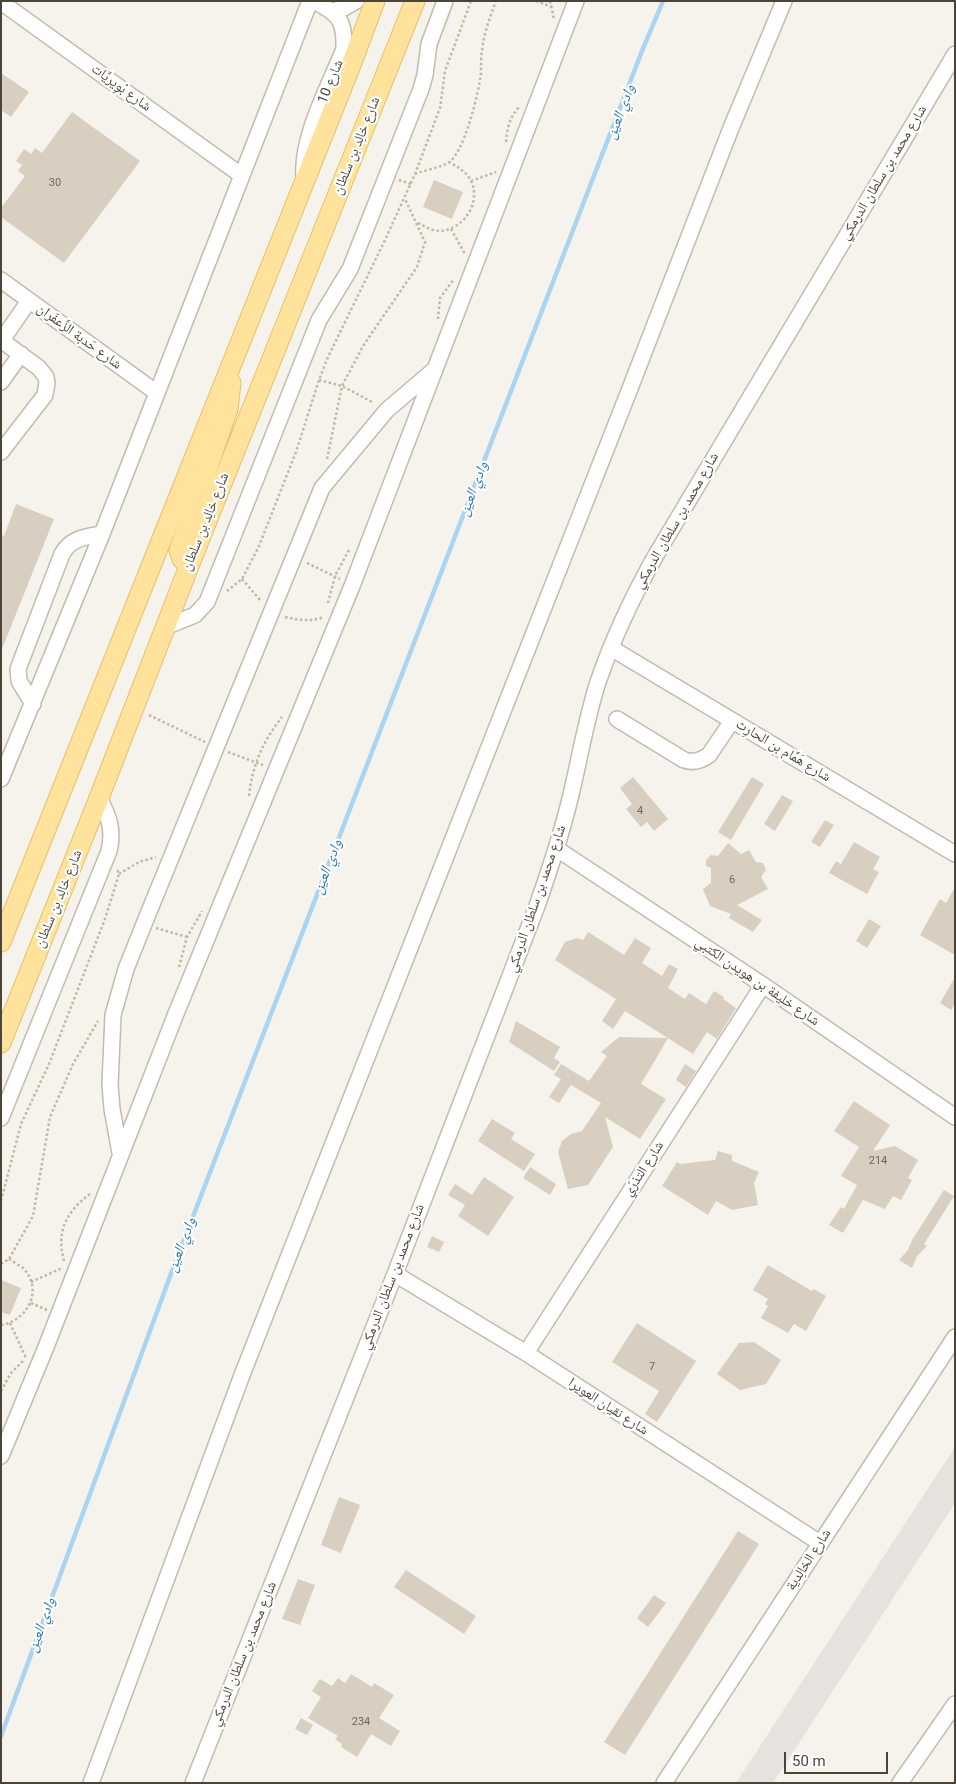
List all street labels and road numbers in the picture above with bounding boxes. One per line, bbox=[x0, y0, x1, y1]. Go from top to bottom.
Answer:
street label: شارع 10 bbox=[315, 58, 347, 106]
street label: شارع بُوِيريَّات bbox=[88, 61, 154, 115]
street label: شارع خالِد بن سلطان bbox=[330, 94, 384, 198]
street label: شارع محمد بن سلطان الدرمكي bbox=[837, 102, 931, 244]
street label: شارع حَدبة الزَّعفَران bbox=[33, 301, 125, 373]
street label: شارع محمد بن سلطان الدرمكي bbox=[631, 450, 723, 592]
street label: شارع خالِد بن سلطان bbox=[179, 470, 233, 574]
street label: شارع هَمَّام بن الحارِث bbox=[733, 716, 833, 786]
street label: شارع محمد بن سلطان الدرمكي bbox=[504, 823, 570, 975]
street label: شارع خالِد بن سلطان bbox=[32, 847, 86, 951]
street label: شارع خليفة بن هويدن الكتبي bbox=[692, 934, 822, 1030]
street label: شارع التذرّي bbox=[620, 1138, 668, 1200]
street label: شارع محمد بن سلطان الدرمكي bbox=[357, 1202, 429, 1352]
street label: شارع نقيان العويرا bbox=[565, 1375, 651, 1439]
street label: شارع الخالِدية bbox=[783, 1526, 835, 1594]
street label: شارع محمد بن سلطان الدرمكي bbox=[207, 1579, 281, 1729]

